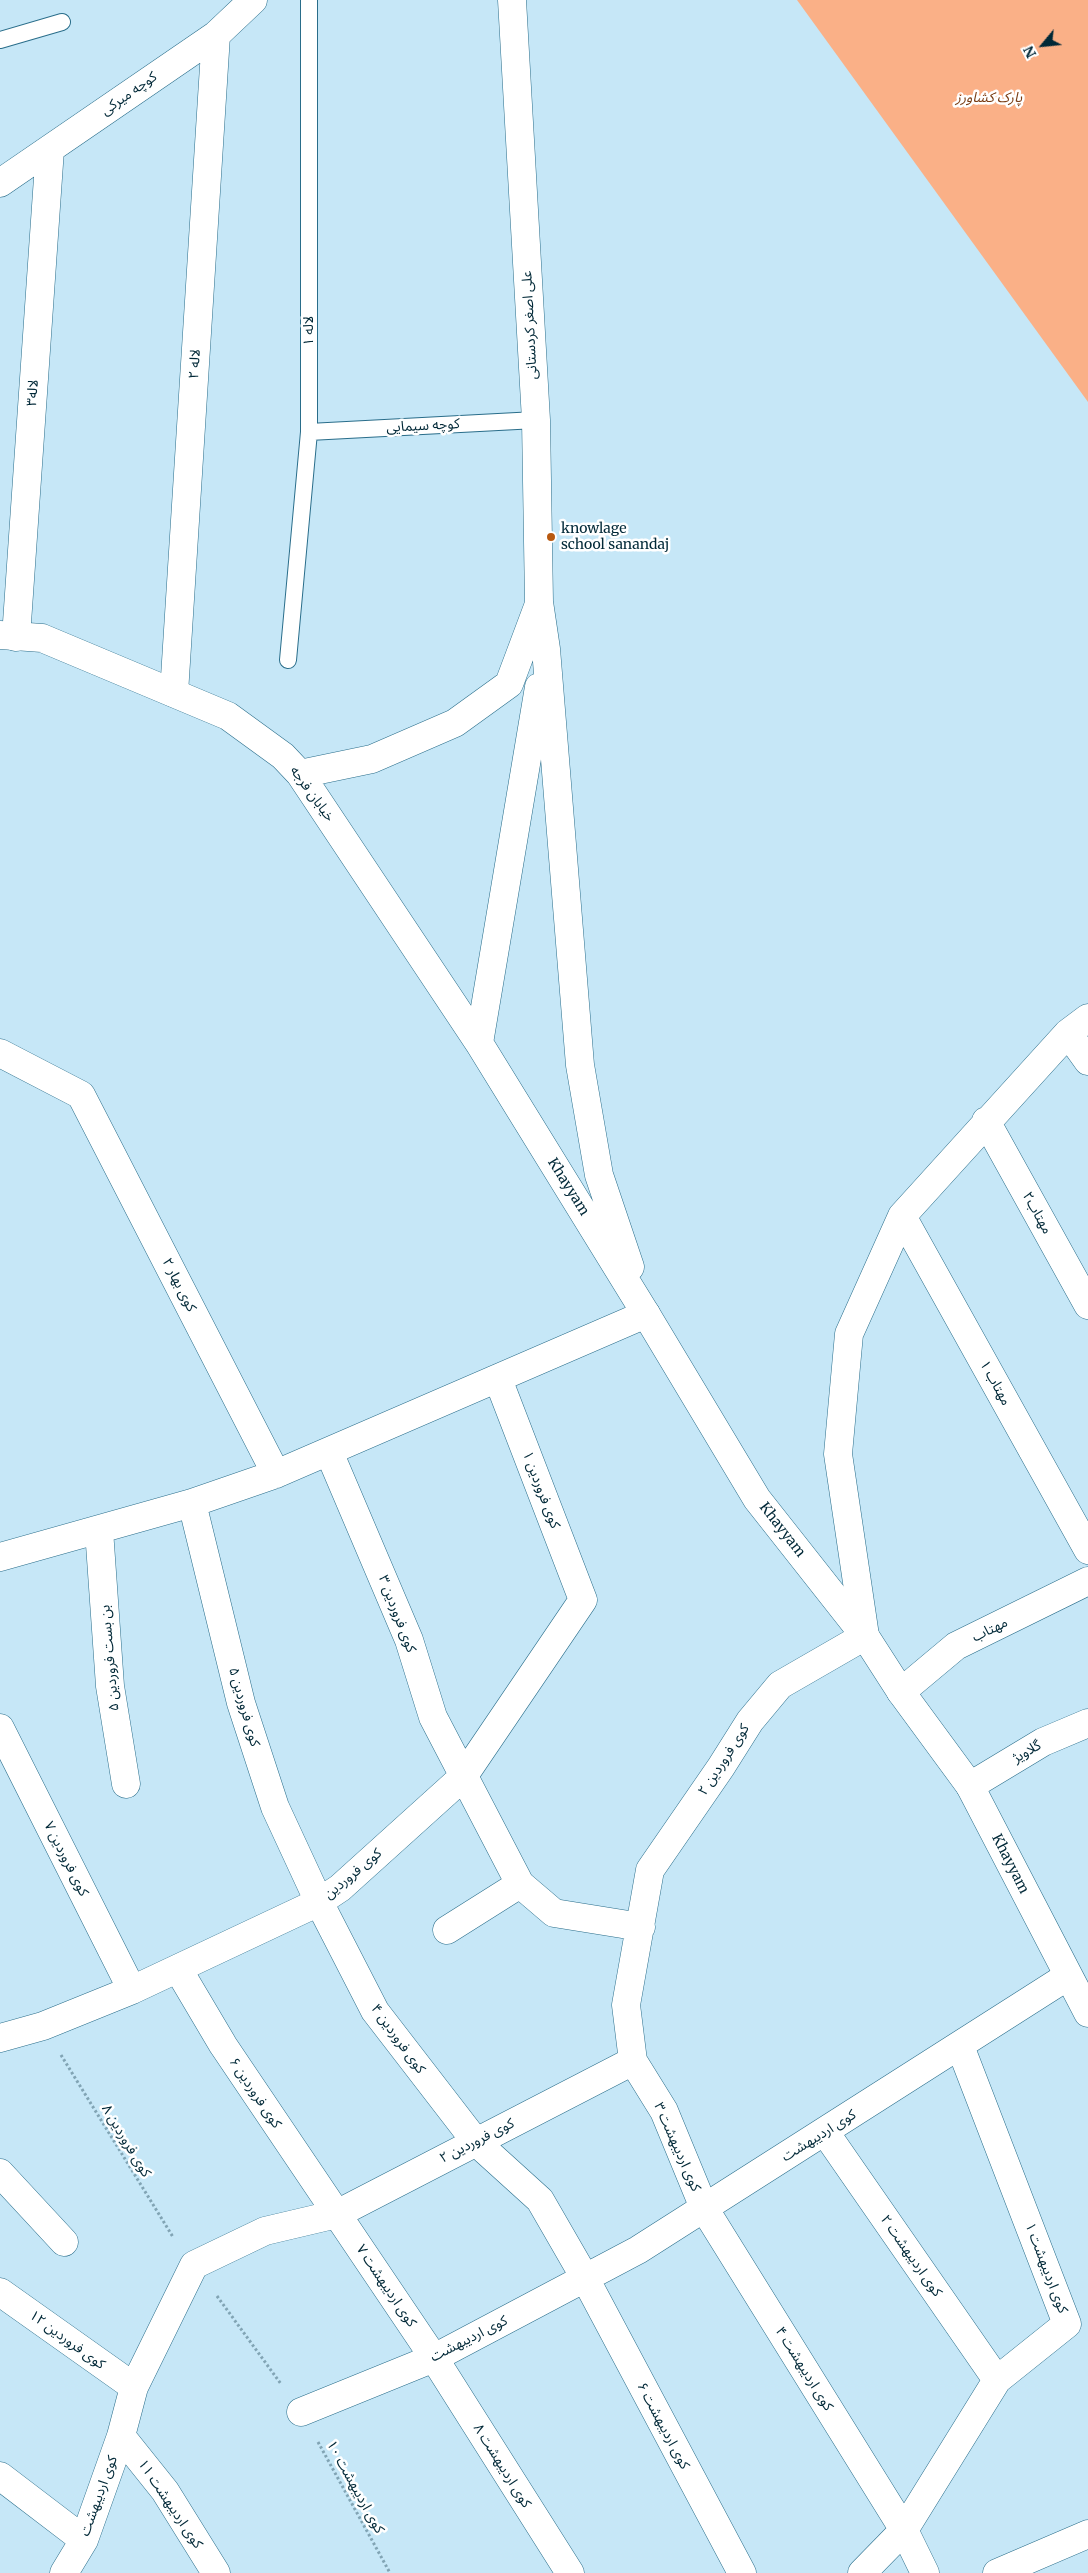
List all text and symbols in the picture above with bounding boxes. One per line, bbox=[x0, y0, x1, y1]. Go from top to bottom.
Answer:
north arrow bbox=[1018, 20, 1068, 70]
text: N bbox=[1019, 43, 1040, 61]
street label: کوچه میرکی bbox=[98, 69, 160, 119]
park label: پارک کشاورز bbox=[956, 90, 1022, 106]
street label: علی اصغر کردستانی bbox=[519, 270, 541, 380]
street label: لاله ۱ bbox=[301, 316, 317, 346]
street label: لاله ۲ bbox=[186, 348, 204, 380]
street label: لاله۳ bbox=[24, 379, 42, 407]
street label: کوچه سیمایی bbox=[386, 416, 460, 436]
place label: knowlage school sanandaj bbox=[561, 521, 669, 554]
marker: knowlage school sanandaj bbox=[545, 531, 557, 543]
street label: خیابان فرجه bbox=[286, 763, 338, 825]
street label: Khayyam bbox=[544, 1155, 592, 1219]
street label: مهتاب۲ bbox=[1019, 1189, 1055, 1237]
street label: کوی بهار ۲ bbox=[158, 1255, 200, 1315]
street label: مهتاب ۱ bbox=[976, 1358, 1014, 1408]
street label: کوی فروردین ۱ bbox=[519, 1449, 563, 1531]
street label: Khayyam bbox=[755, 1499, 809, 1561]
street label: کوی فروردین ۳ bbox=[375, 1573, 419, 1655]
street label: بن بست فروردین ۵ bbox=[97, 1604, 123, 1712]
street label: مهتاب bbox=[969, 1614, 1011, 1646]
street label: کوی فروردین ۵ bbox=[225, 1666, 263, 1748]
street label: کوی فروردین ۲ bbox=[695, 1721, 753, 1799]
street label: گلاویژ bbox=[1010, 1737, 1044, 1767]
street label: کوی فروردین ۷ bbox=[40, 1819, 92, 1899]
street label: Khayyam bbox=[988, 1831, 1032, 1897]
street label: کوی فروردین bbox=[321, 1845, 385, 1903]
street label: کوی فروردین ۴ bbox=[367, 2001, 429, 2077]
street label: کوی فروردین ۶ bbox=[225, 2055, 285, 2131]
street label: کوی اردیبهشت ۳ bbox=[650, 2100, 704, 2194]
street label: کوی فروردین ۸ bbox=[98, 2102, 154, 2180]
street label: کوی اردیبهشت bbox=[779, 2107, 859, 2165]
street label: کوی فروردین ۲ bbox=[437, 2115, 517, 2167]
street label: کوی اردیبهشت ۲ bbox=[877, 2212, 945, 2300]
street label: کوی اردیبهشت ۱ bbox=[1021, 2220, 1071, 2316]
street label: کوی اردیبهشت ۷ bbox=[352, 2242, 420, 2330]
street label: کوی فروردین ۱۲ bbox=[26, 2307, 108, 2373]
street label: کوی اردیبهشت bbox=[428, 2312, 510, 2366]
street label: کوی اردیبهشت ۴ bbox=[772, 2324, 836, 2414]
street label: کوی اردیبهشت ۶ bbox=[633, 2380, 693, 2472]
street label: کوی اردیبهشت ۸ bbox=[470, 2421, 534, 2511]
street label: کوی اردیبهشت ۱۰ bbox=[323, 2438, 387, 2536]
street label: کوی اردیبهشت bbox=[77, 2453, 121, 2539]
street label: کوی اردیبهشت ۱۱ bbox=[134, 2456, 206, 2552]

